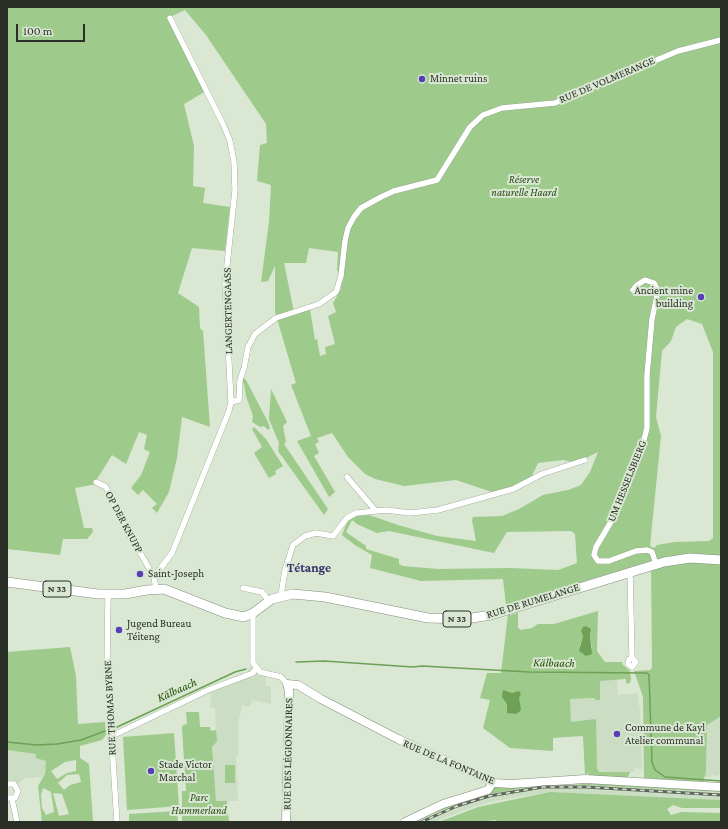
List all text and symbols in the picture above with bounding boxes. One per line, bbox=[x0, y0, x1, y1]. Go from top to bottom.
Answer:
scale bar bbox=[18, 16, 87, 42]
text: 100 m bbox=[23, 24, 52, 38]
street label: RUE DE VOLMERANGE bbox=[557, 54, 657, 106]
place label: Minnet ruins bbox=[430, 72, 487, 86]
marker: Minnet ruins bbox=[417, 74, 427, 84]
park label: Réserve naturelle Haard bbox=[491, 173, 557, 199]
street label: LANGERTENGAASS bbox=[221, 268, 235, 354]
place label: Ancient mine building bbox=[634, 284, 693, 310]
marker: Ancient mine building bbox=[696, 292, 706, 302]
street label: UM HESSELSBIERG bbox=[605, 438, 649, 524]
street label: OP DER KNUPP bbox=[102, 489, 146, 555]
district label: Tétange bbox=[287, 560, 331, 576]
place label: Saint-Joseph bbox=[148, 567, 204, 581]
marker: Saint-Joseph bbox=[135, 569, 145, 579]
road number: N 33 bbox=[43, 581, 71, 597]
street label: RUE DE RUMELANGE bbox=[485, 581, 581, 621]
road number: N 33 bbox=[443, 611, 471, 627]
place label: Jugend Bureau Téiteng bbox=[127, 617, 191, 643]
marker: Jugend Bureau Téiteng bbox=[114, 625, 124, 635]
water label: Kälbaach bbox=[533, 655, 575, 671]
street label: RUE THOMAS BYRNE bbox=[101, 660, 119, 756]
water label: Kälbaach bbox=[155, 675, 199, 705]
street label: RUE DES LÉGIONNAIRES bbox=[280, 698, 296, 810]
place label: Commune de Kayl Atelier communal bbox=[625, 721, 705, 747]
marker: Commune de Kayl Atelier communal bbox=[612, 729, 622, 739]
street label: RUE DE LA FONTAINE bbox=[401, 737, 497, 787]
place label: Stade Victor Marchal bbox=[159, 758, 212, 784]
marker: Stade Victor Marchal bbox=[146, 766, 156, 776]
park label: Parc Hummerland bbox=[171, 791, 227, 817]

